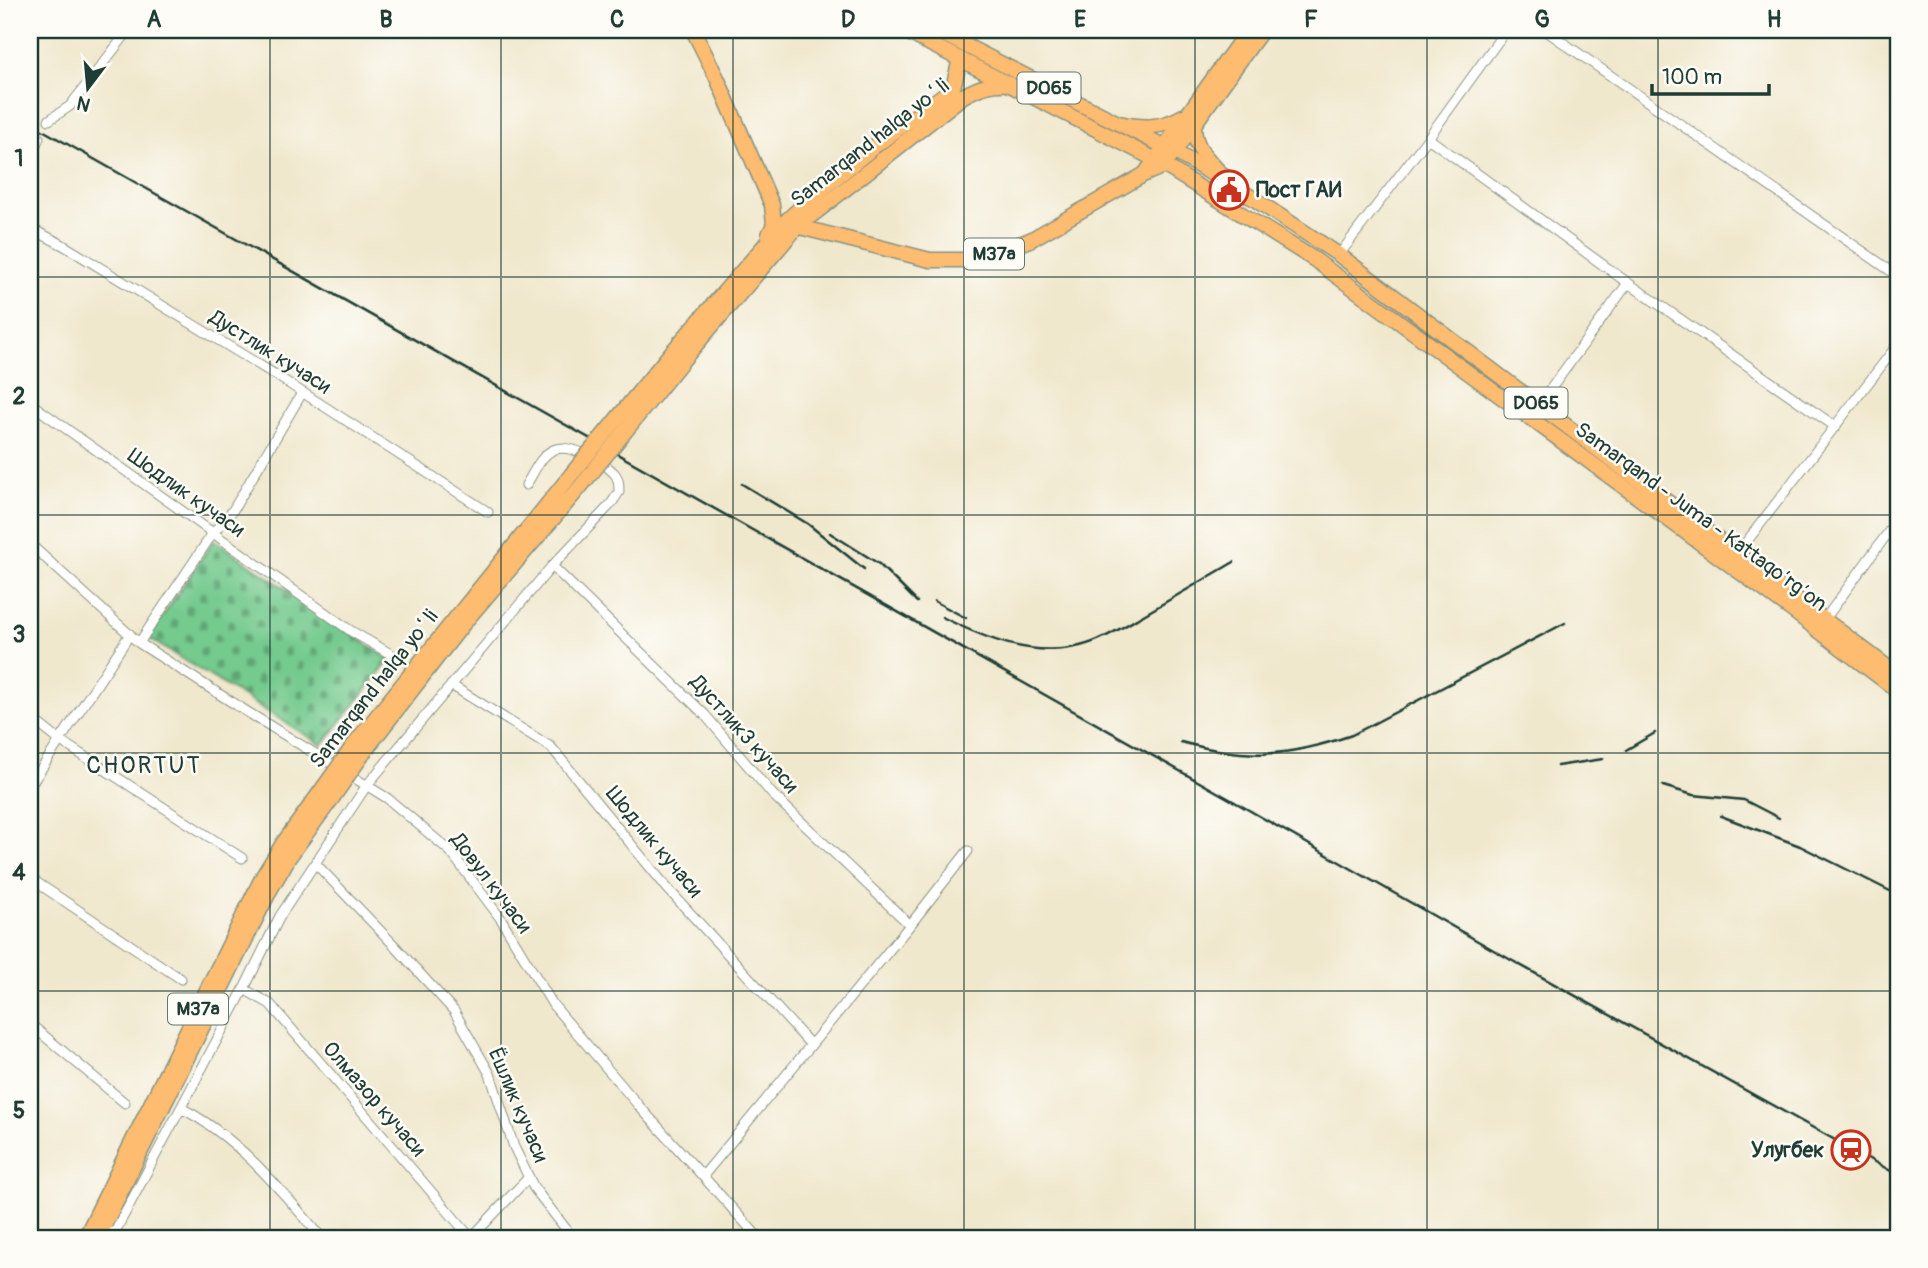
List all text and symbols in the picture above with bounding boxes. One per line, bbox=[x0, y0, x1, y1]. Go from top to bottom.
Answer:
text: A bbox=[147, 5, 162, 34]
text: B bbox=[379, 5, 393, 34]
text: C bbox=[610, 5, 624, 34]
text: D bbox=[841, 5, 855, 34]
text: E bbox=[1074, 5, 1086, 34]
text: F bbox=[1304, 5, 1318, 34]
text: G bbox=[1534, 5, 1550, 34]
text: H bbox=[1767, 5, 1781, 34]
north arrow bbox=[52, 52, 122, 122]
scale bar bbox=[1652, 52, 1769, 96]
text: 100 m bbox=[1662, 64, 1722, 91]
street label: Samarqand halqa yoʻli bbox=[785, 72, 955, 213]
road number: D065 bbox=[1018, 72, 1080, 104]
text: N bbox=[74, 90, 93, 117]
text: 1 bbox=[15, 144, 24, 173]
public building icon: Пост ГАИ bbox=[1208, 169, 1250, 211]
place label: Пост ГАИ bbox=[1256, 177, 1342, 204]
road number: M37a bbox=[964, 238, 1024, 270]
street label: Дустлик кучаси bbox=[203, 303, 336, 400]
text: 2 bbox=[13, 382, 26, 411]
road number: D065 bbox=[1504, 388, 1568, 418]
street label: Samarqand - Juma - Kattaqo‘rg‘on bbox=[1570, 416, 1832, 618]
street label: Шодлик кучаси bbox=[122, 443, 250, 543]
street label: Samarqand halqa yoʻli bbox=[304, 604, 445, 774]
text: 3 bbox=[13, 620, 25, 649]
street label: Дустлик3 кучаси bbox=[683, 668, 804, 799]
district label: CHORTUT bbox=[86, 751, 202, 780]
street label: Шодлик кучаси bbox=[600, 781, 708, 903]
street label: Довул кучаси bbox=[444, 827, 538, 939]
text: 4 bbox=[12, 858, 26, 887]
road number: M37a bbox=[168, 993, 228, 1024]
street label: Олмазор кучаси bbox=[317, 1036, 431, 1162]
street label: Ёшлик кучаси bbox=[482, 1044, 554, 1166]
text: 5 bbox=[13, 1096, 25, 1125]
station icon: Улугбек bbox=[1830, 1129, 1872, 1171]
place label: Улугбек bbox=[1751, 1137, 1824, 1164]

